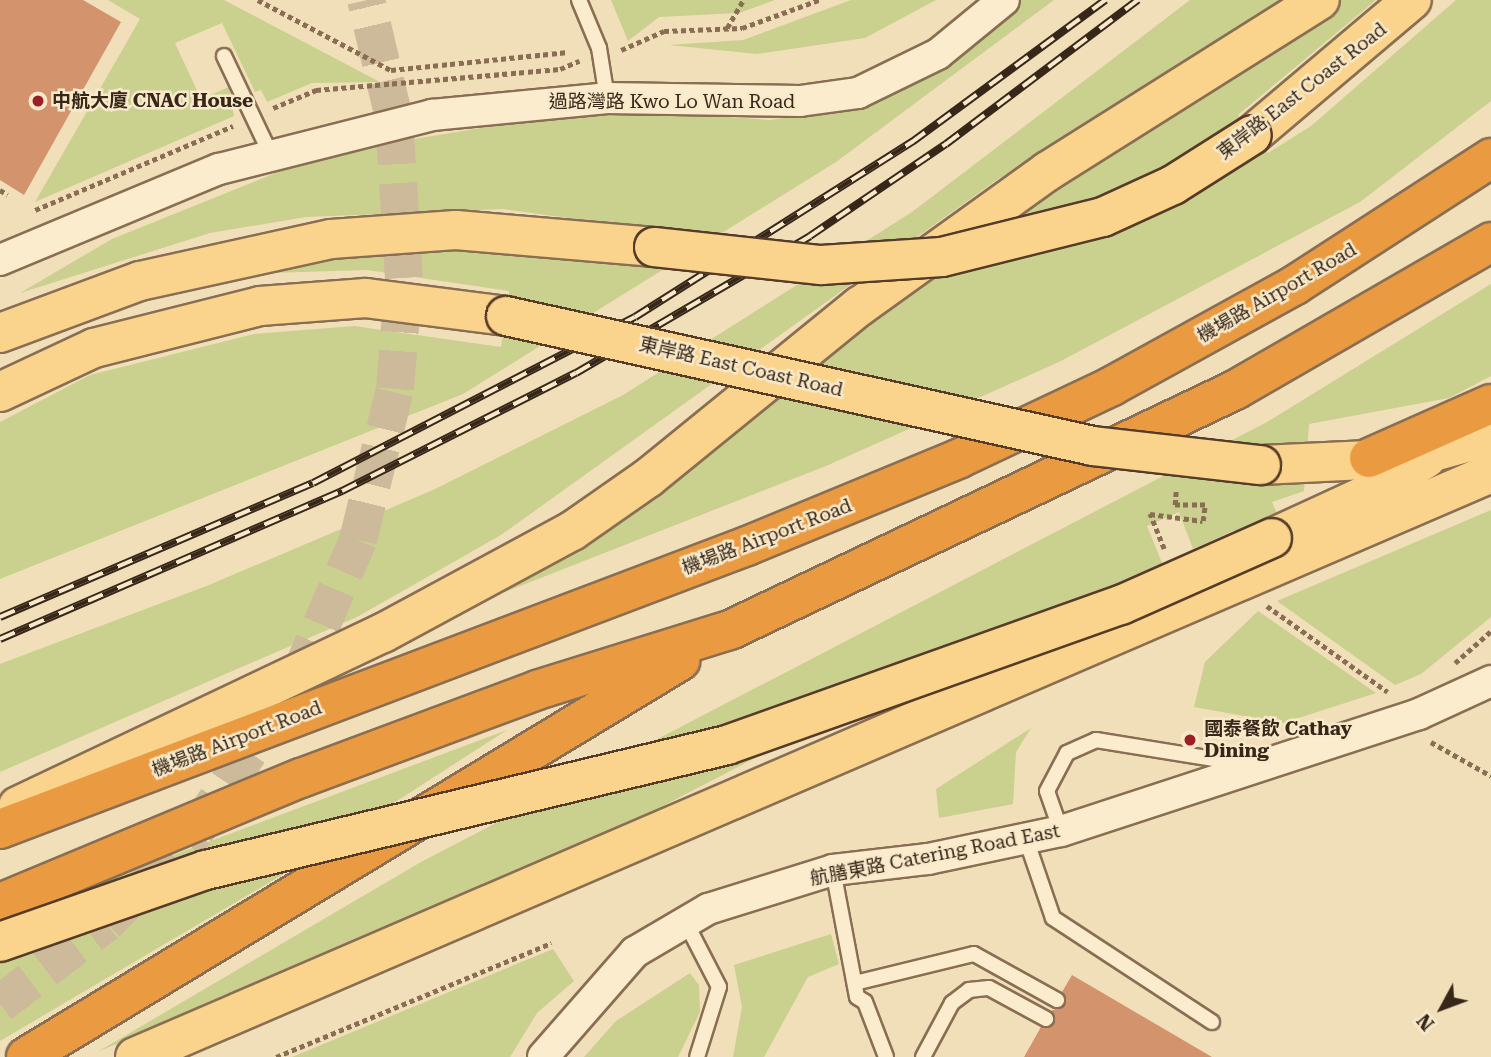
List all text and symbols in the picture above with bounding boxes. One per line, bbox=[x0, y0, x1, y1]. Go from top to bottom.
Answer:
street label: 東岸路 East Coast Road bbox=[1213, 18, 1391, 164]
place label: 中航大廈 CNAC House bbox=[52, 90, 253, 112]
street label: 過路灣路 Kwo Lo Wan Road bbox=[549, 91, 795, 113]
marker: 中航大廈 CNAC House bbox=[30, 93, 46, 109]
street label: 機場路 Airport Road bbox=[1193, 238, 1361, 348]
street label: 東岸路 East Coast Road bbox=[637, 332, 845, 402]
street label: 機場路 Airport Road bbox=[679, 494, 855, 580]
street label: 機場路 Airport Road bbox=[149, 696, 325, 782]
place label: 國泰餐飲 Cathay Dining bbox=[1204, 718, 1352, 762]
marker: 國泰餐飲 Cathay Dining bbox=[1182, 732, 1198, 748]
street label: 航膳東路 Catering Road East bbox=[808, 820, 1062, 890]
north arrow bbox=[1407, 973, 1477, 1043]
text: N bbox=[1412, 1009, 1439, 1035]

